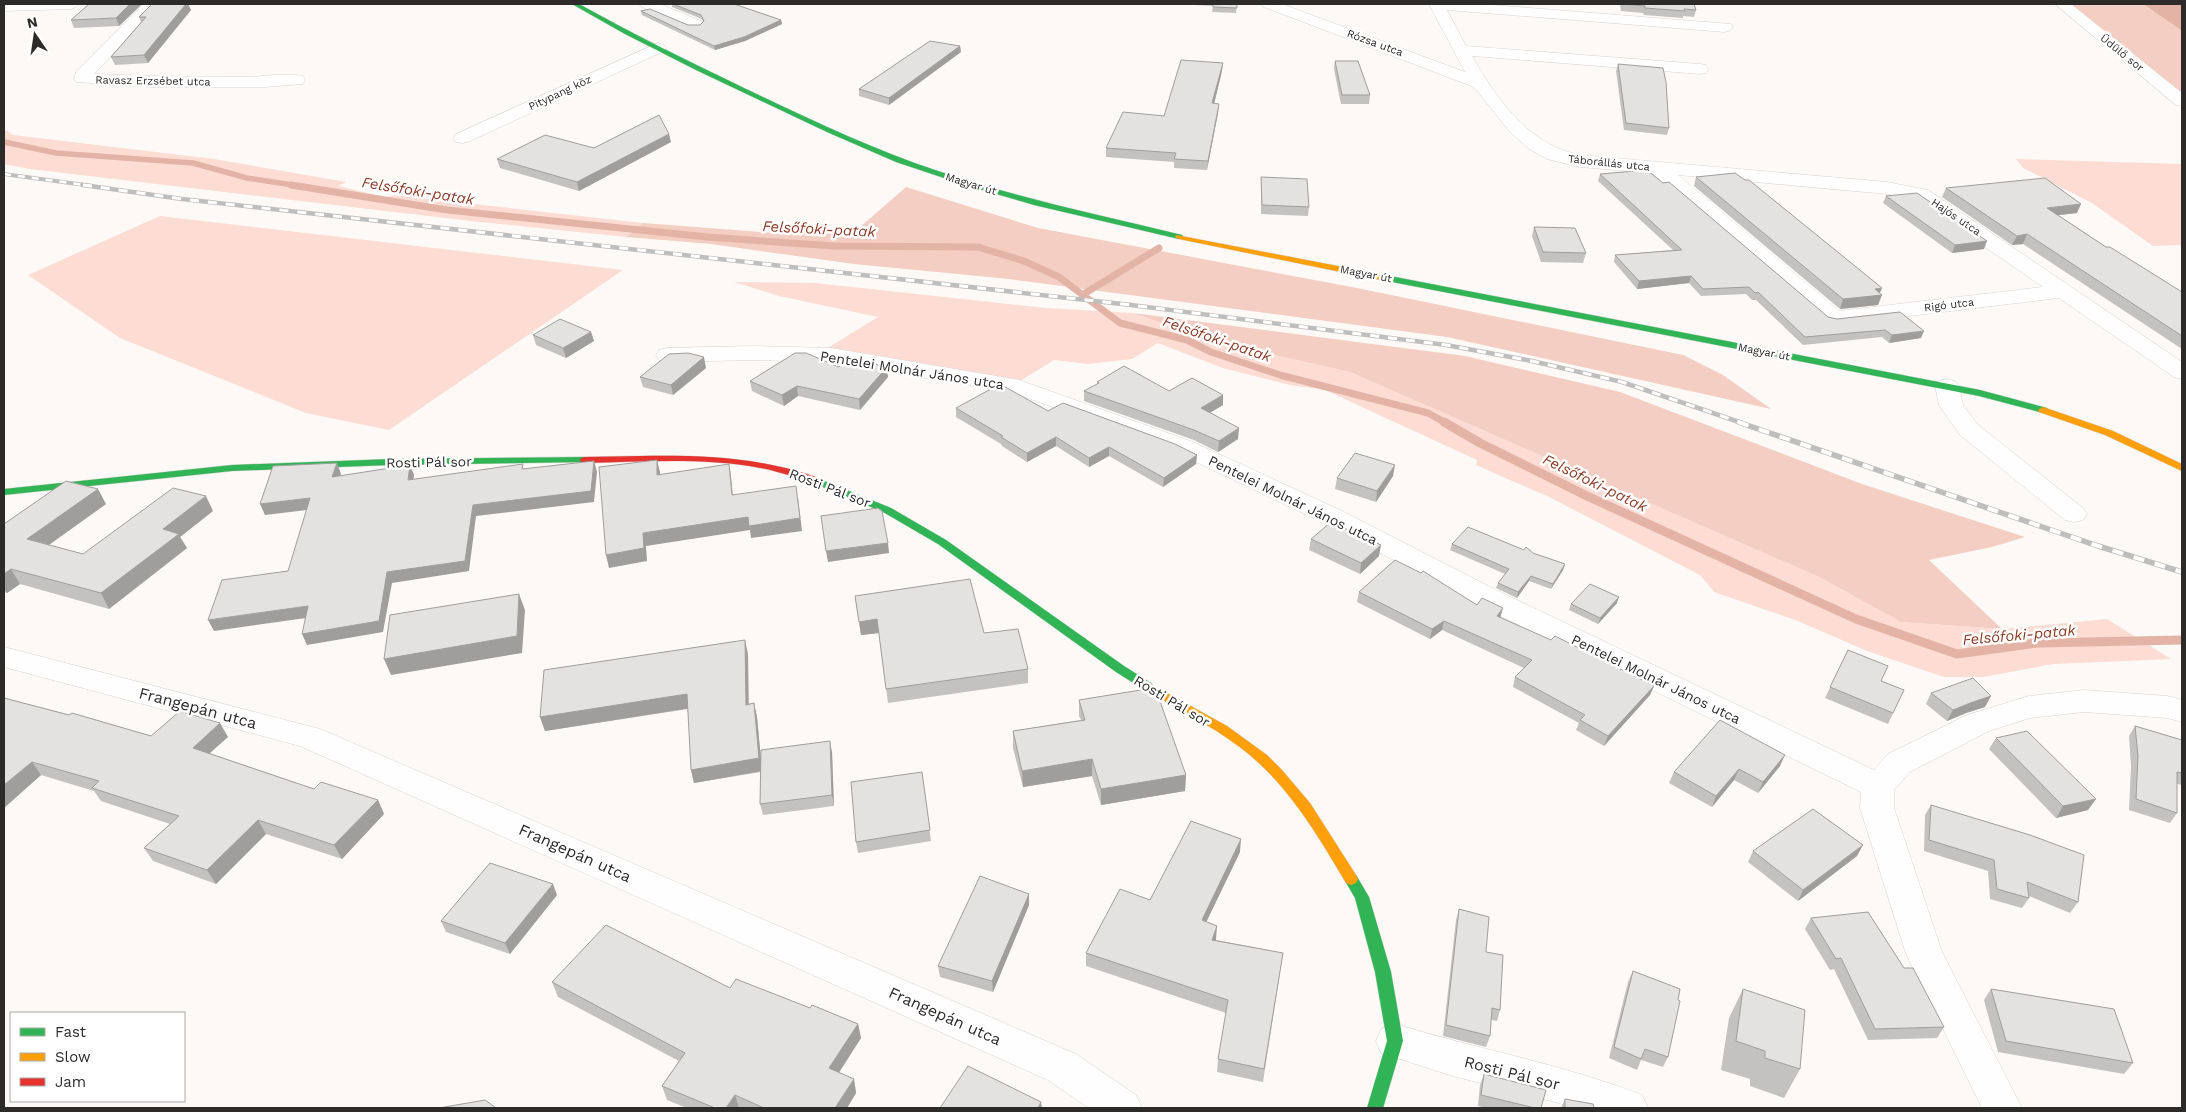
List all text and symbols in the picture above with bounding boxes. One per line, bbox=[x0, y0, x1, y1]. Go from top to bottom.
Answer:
north arrow bbox=[10, 10, 60, 60]
text: N bbox=[25, 13, 39, 31]
street label: Rózsa utca bbox=[1345, 27, 1405, 59]
street label: Üdülő sor bbox=[2098, 31, 2147, 75]
street label: Ravasz Erzsébet utca bbox=[95, 73, 211, 89]
street label: Pitypang köz bbox=[526, 73, 594, 113]
street label: Táborállás utca bbox=[1567, 152, 1651, 174]
street label: Magyar út bbox=[944, 170, 998, 198]
water label: Felsőfoki-patak bbox=[361, 173, 476, 209]
street label: Hajós utca bbox=[1929, 196, 1983, 238]
water label: Felsőfoki-patak bbox=[762, 217, 877, 241]
street label: Magyar út bbox=[1339, 263, 1393, 285]
street label: Rigó utca bbox=[1923, 295, 1975, 315]
water label: Felsőfoki-patak bbox=[1160, 312, 1274, 366]
street label: Magyar út bbox=[1737, 341, 1791, 363]
street label: Pentelei Molnár János utca bbox=[819, 348, 1005, 392]
water label: Felsőfoki-patak bbox=[1540, 450, 1651, 516]
street label: Pentelei Molnár János utca bbox=[1206, 452, 1380, 548]
street label: Rosti Pál sor bbox=[386, 453, 472, 471]
street label: Rosti Pál sor bbox=[787, 465, 873, 511]
water label: Felsőfoki-patak bbox=[1962, 621, 2077, 649]
street label: Pentelei Molnár János utca bbox=[1569, 631, 1743, 727]
street label: Rosti Pál sor bbox=[1131, 672, 1213, 730]
street label: Frangepán utca bbox=[137, 683, 259, 733]
street label: Frangepán utca bbox=[516, 820, 634, 886]
street label: Frangepán utca bbox=[886, 983, 1004, 1049]
legend bbox=[10, 1012, 185, 1102]
text: Fast bbox=[55, 1023, 87, 1041]
text: Slow bbox=[55, 1048, 91, 1066]
street label: Rosti Pál sor bbox=[1462, 1052, 1562, 1094]
text: Jam bbox=[55, 1073, 86, 1091]

